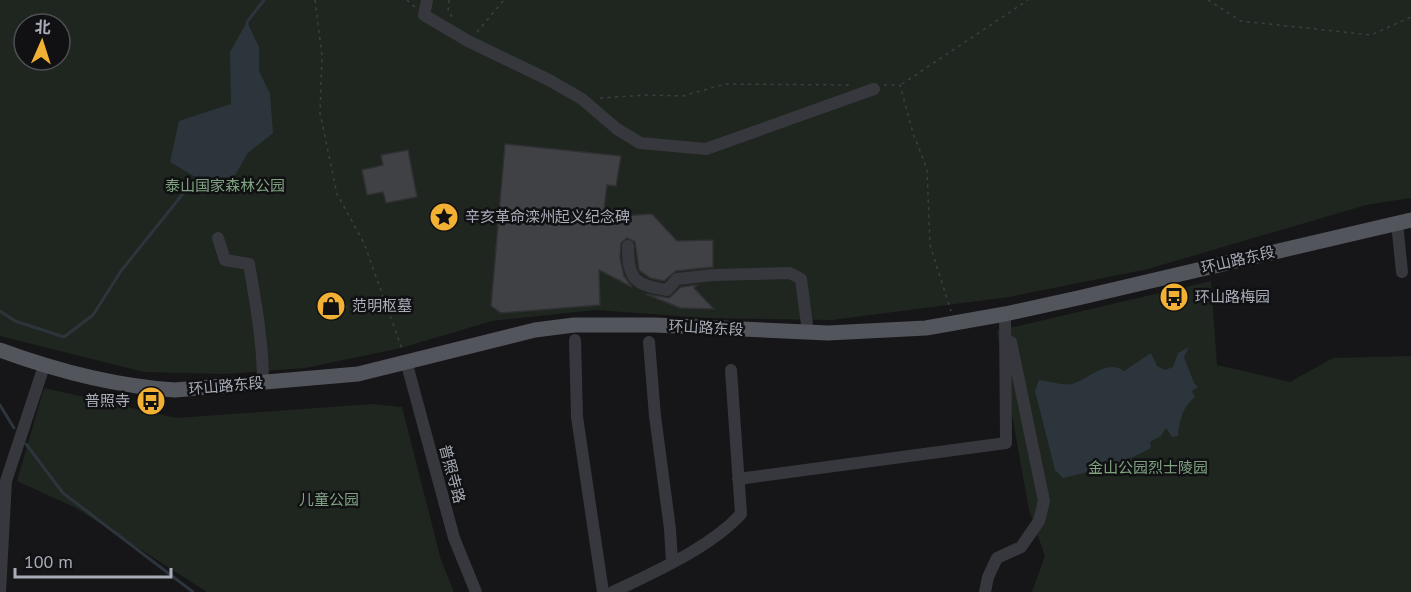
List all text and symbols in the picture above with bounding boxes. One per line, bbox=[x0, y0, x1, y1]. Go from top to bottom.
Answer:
north arrow bbox=[12, 12, 72, 72]
text: 北 bbox=[34, 17, 51, 37]
park label: 泰山国家森林公园 bbox=[165, 176, 285, 195]
place icon: 辛亥革命滦州起义纪念碑 bbox=[428, 201, 460, 233]
place label: 辛亥革命滦州起义纪念碑 bbox=[465, 207, 630, 226]
street label: 环山路东段 bbox=[1199, 242, 1277, 277]
bus stop icon: 环山路梅园 bbox=[1158, 281, 1190, 313]
place label: 环山路梅园 bbox=[1195, 287, 1270, 306]
shop icon: 范明枢墓 bbox=[315, 290, 347, 322]
place label: 范明枢墓 bbox=[352, 296, 412, 315]
street label: 环山路东段 bbox=[668, 316, 744, 339]
street label: 环山路东段 bbox=[188, 373, 264, 398]
bus stop icon: 普照寺 bbox=[135, 385, 167, 417]
place label: 普照寺 bbox=[85, 391, 130, 410]
street label: 普照寺路 bbox=[436, 442, 469, 505]
park label: 金山公园烈士陵园 bbox=[1088, 458, 1208, 477]
park label: 儿童公园 bbox=[299, 490, 359, 509]
scale bar bbox=[15, 541, 171, 579]
text: 100 m bbox=[24, 550, 73, 573]

